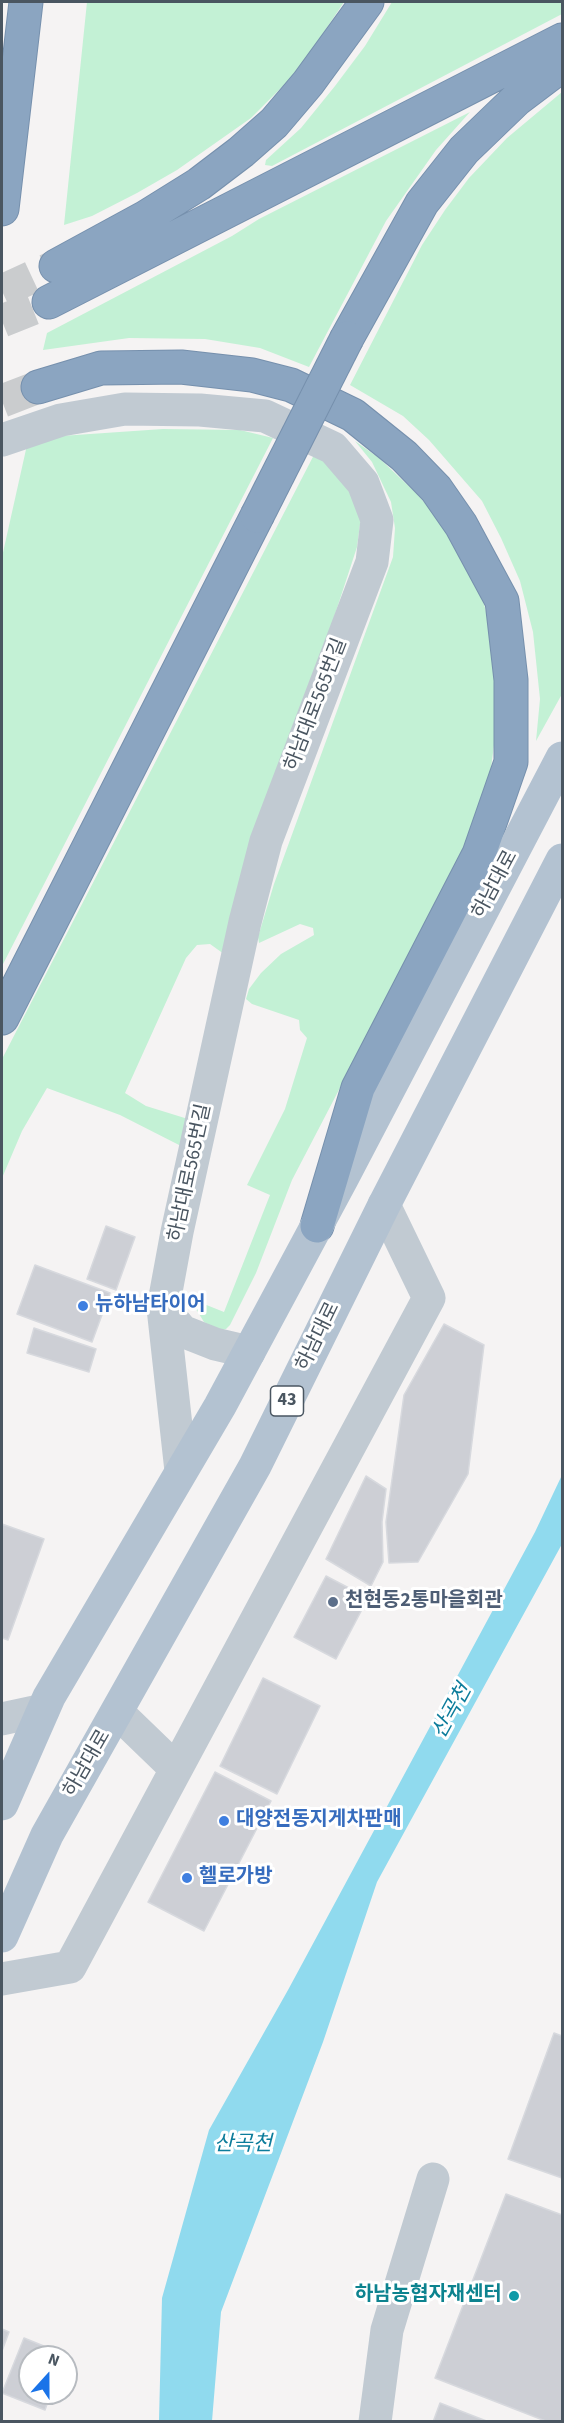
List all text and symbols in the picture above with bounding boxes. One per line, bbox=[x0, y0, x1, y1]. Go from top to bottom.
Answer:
street label: 하남대로565번길 bbox=[281, 635, 353, 775]
street label: 하남대로 bbox=[468, 847, 524, 923]
street label: 하남대로565번길 bbox=[165, 1102, 217, 1244]
place label: 뉴하남타이어 bbox=[95, 1294, 205, 1318]
marker: 뉴하남타이어 bbox=[76, 1299, 90, 1313]
street label: 하남대로 bbox=[292, 1299, 346, 1375]
road number: 43 bbox=[270, 1386, 304, 1416]
place label: 천현동2통마을회관 bbox=[345, 1590, 503, 1614]
marker: 천현동2통마을회관 bbox=[326, 1595, 340, 1609]
water label: 산곡천 bbox=[428, 1681, 478, 1743]
street label: 하남대로 bbox=[59, 1726, 117, 1802]
place label: 대양전동지게차판매 bbox=[236, 1809, 402, 1833]
marker: 대양전동지게차판매 bbox=[217, 1814, 231, 1828]
place label: 헬로가방 bbox=[199, 1866, 273, 1890]
marker: 헬로가방 bbox=[180, 1871, 194, 1885]
water label: 산곡천 bbox=[214, 2132, 272, 2158]
place label: 하남농협자재센터 bbox=[355, 2284, 502, 2308]
marker: 하남농협자재센터 bbox=[507, 2289, 521, 2303]
north arrow bbox=[18, 2345, 78, 2405]
text: N bbox=[45, 2348, 63, 2372]

